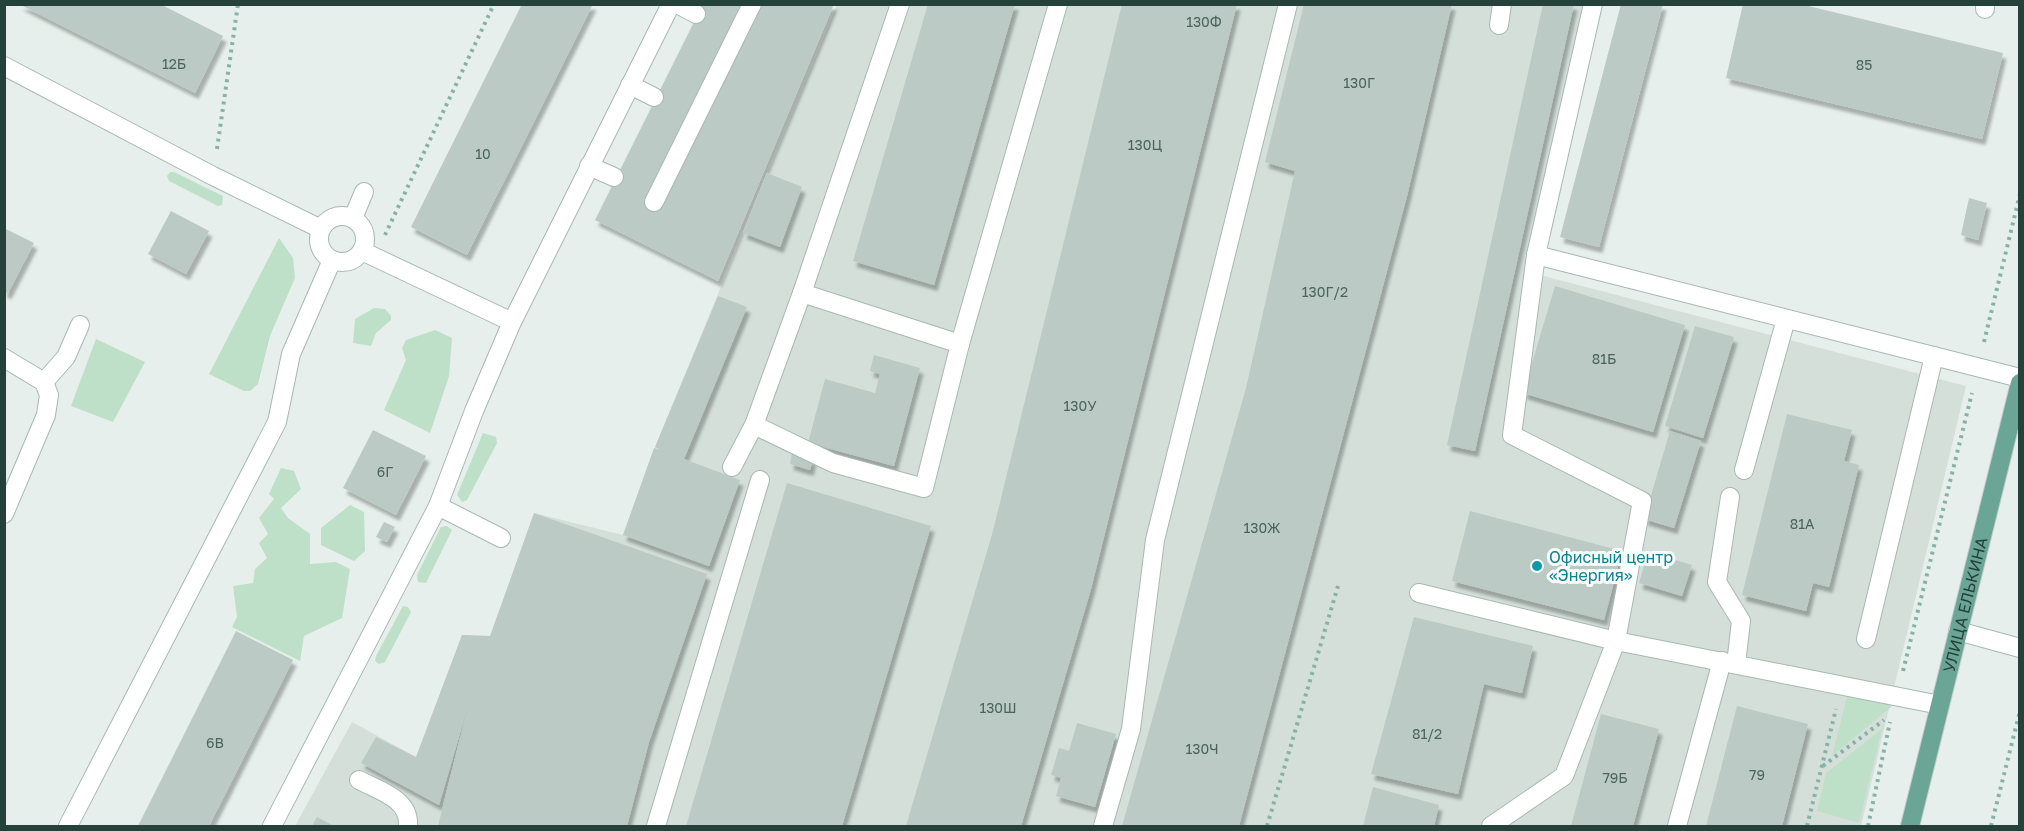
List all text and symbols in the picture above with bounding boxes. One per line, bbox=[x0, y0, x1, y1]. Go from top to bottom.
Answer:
house number: 130Ф bbox=[1186, 13, 1222, 30]
house number: 12Б bbox=[162, 55, 186, 72]
house number: 85 bbox=[1856, 56, 1872, 73]
house number: 130Г bbox=[1343, 74, 1375, 91]
house number: 130Ц bbox=[1128, 136, 1162, 153]
house number: 10 bbox=[475, 145, 491, 162]
house number: 130Г/2 bbox=[1302, 283, 1348, 300]
house number: 81Б bbox=[1592, 350, 1616, 367]
house number: 130У bbox=[1063, 397, 1097, 414]
house number: 6Г bbox=[377, 463, 393, 480]
house number: 81А bbox=[1790, 515, 1815, 532]
house number: 130Ж bbox=[1243, 519, 1281, 536]
street label: УЛИЦА ЕЛЬКИНА bbox=[1939, 535, 1991, 675]
place label: Офисный центр «Энергия» bbox=[1549, 547, 1673, 585]
marker: Офисный центр «Энергия» bbox=[1530, 559, 1544, 573]
house number: 130Ш bbox=[979, 699, 1017, 716]
house number: 81/2 bbox=[1412, 725, 1442, 742]
house number: 6В bbox=[206, 734, 224, 751]
house number: 130Ч bbox=[1185, 740, 1219, 757]
house number: 79 bbox=[1749, 766, 1765, 783]
house number: 79Б bbox=[1602, 769, 1628, 786]

